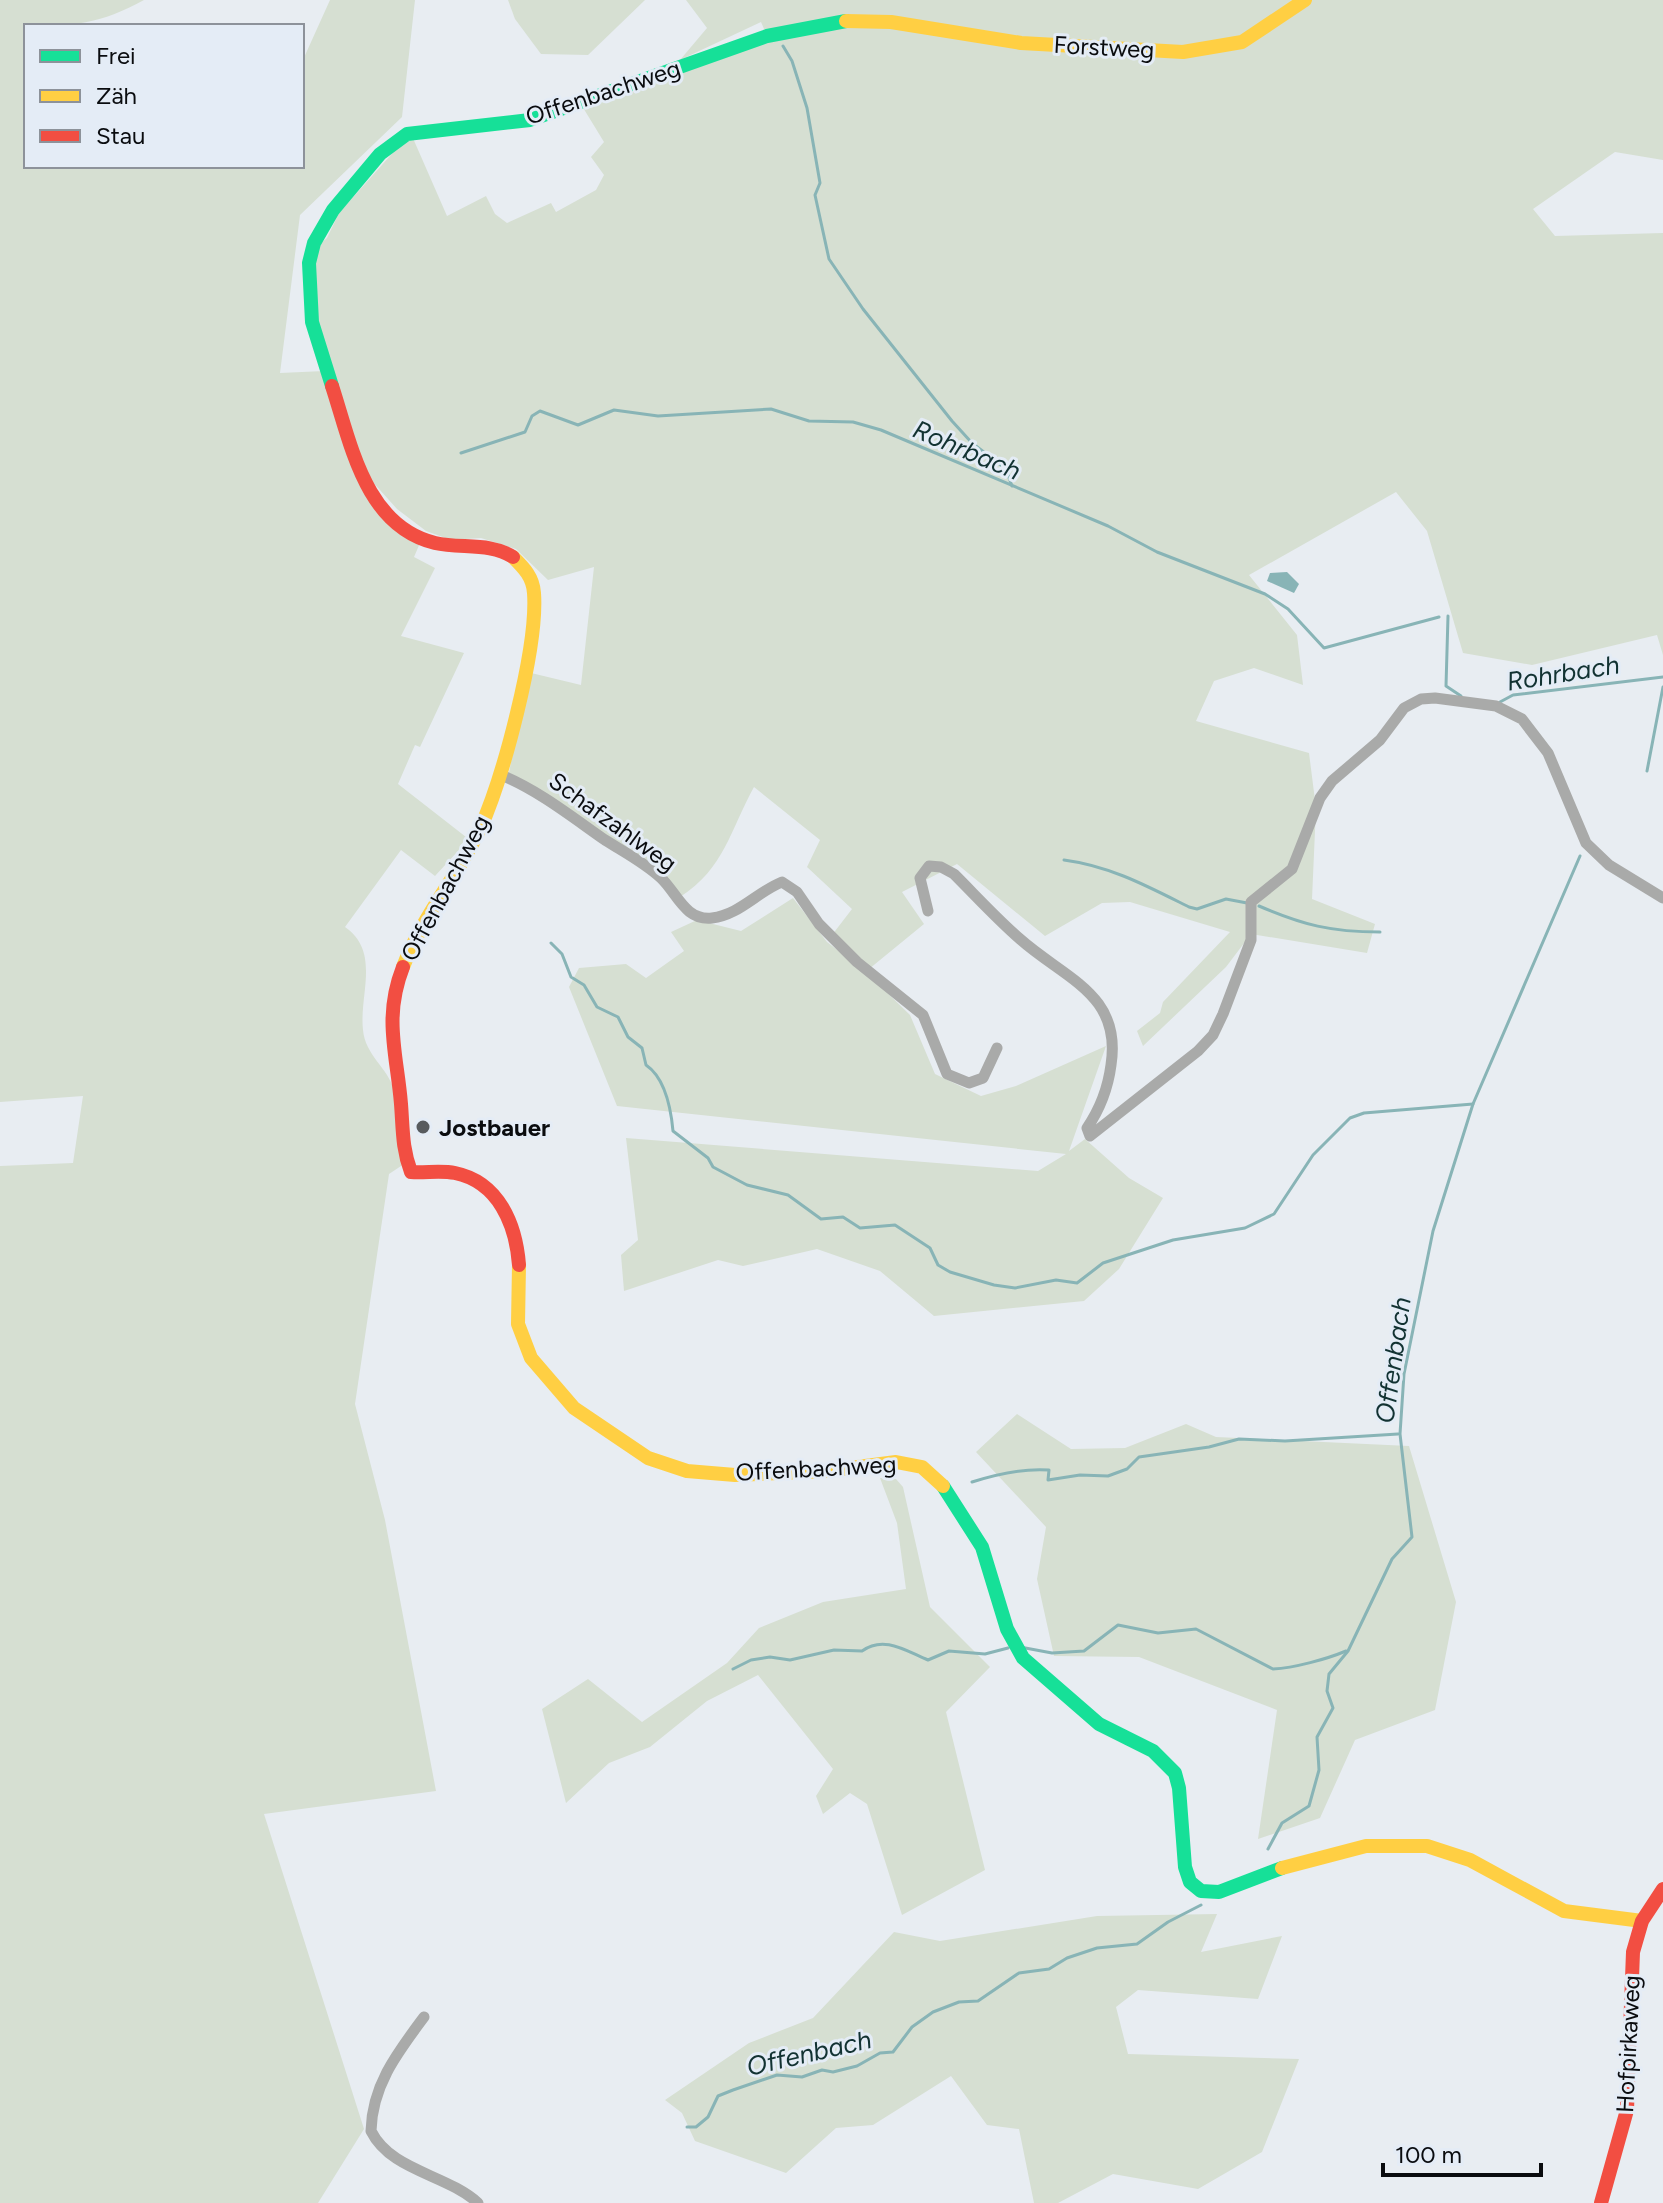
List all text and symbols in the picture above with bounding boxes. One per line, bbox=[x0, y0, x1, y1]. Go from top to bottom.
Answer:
legend bbox=[24, 24, 304, 168]
street label: Forstweg bbox=[1053, 30, 1155, 64]
text: Frei bbox=[96, 41, 136, 70]
street label: Offenbachweg bbox=[522, 53, 684, 131]
text: Zäh bbox=[96, 81, 137, 110]
text: Stau bbox=[96, 121, 145, 150]
water label: Rohrbach bbox=[908, 413, 1026, 487]
water label: Rohrbach bbox=[1504, 648, 1622, 698]
street label: Schafzahlweg bbox=[544, 766, 682, 878]
street label: Offenbachweg bbox=[394, 810, 496, 966]
place label: Jostbauer bbox=[439, 1113, 550, 1142]
marker: Jostbauer bbox=[414, 1118, 432, 1136]
water label: Offenbach bbox=[1368, 1295, 1418, 1425]
street label: Offenbachweg bbox=[735, 1449, 897, 1487]
street label: Hofpirkaweg bbox=[1610, 1974, 1646, 2114]
water label: Offenbach bbox=[743, 2023, 875, 2083]
scale bar bbox=[1383, 2127, 1541, 2177]
text: 100 m bbox=[1395, 2140, 1462, 2169]

